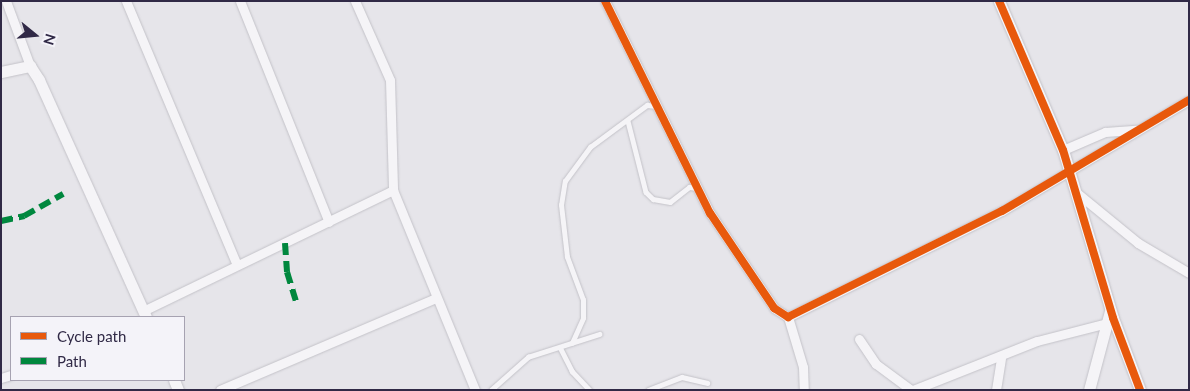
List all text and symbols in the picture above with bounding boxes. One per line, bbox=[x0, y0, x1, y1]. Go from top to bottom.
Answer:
north arrow bbox=[10, 10, 60, 60]
text: N bbox=[40, 32, 60, 47]
legend bbox=[10, 316, 185, 381]
text: Cycle path bbox=[57, 327, 126, 345]
text: Path bbox=[57, 352, 87, 370]

